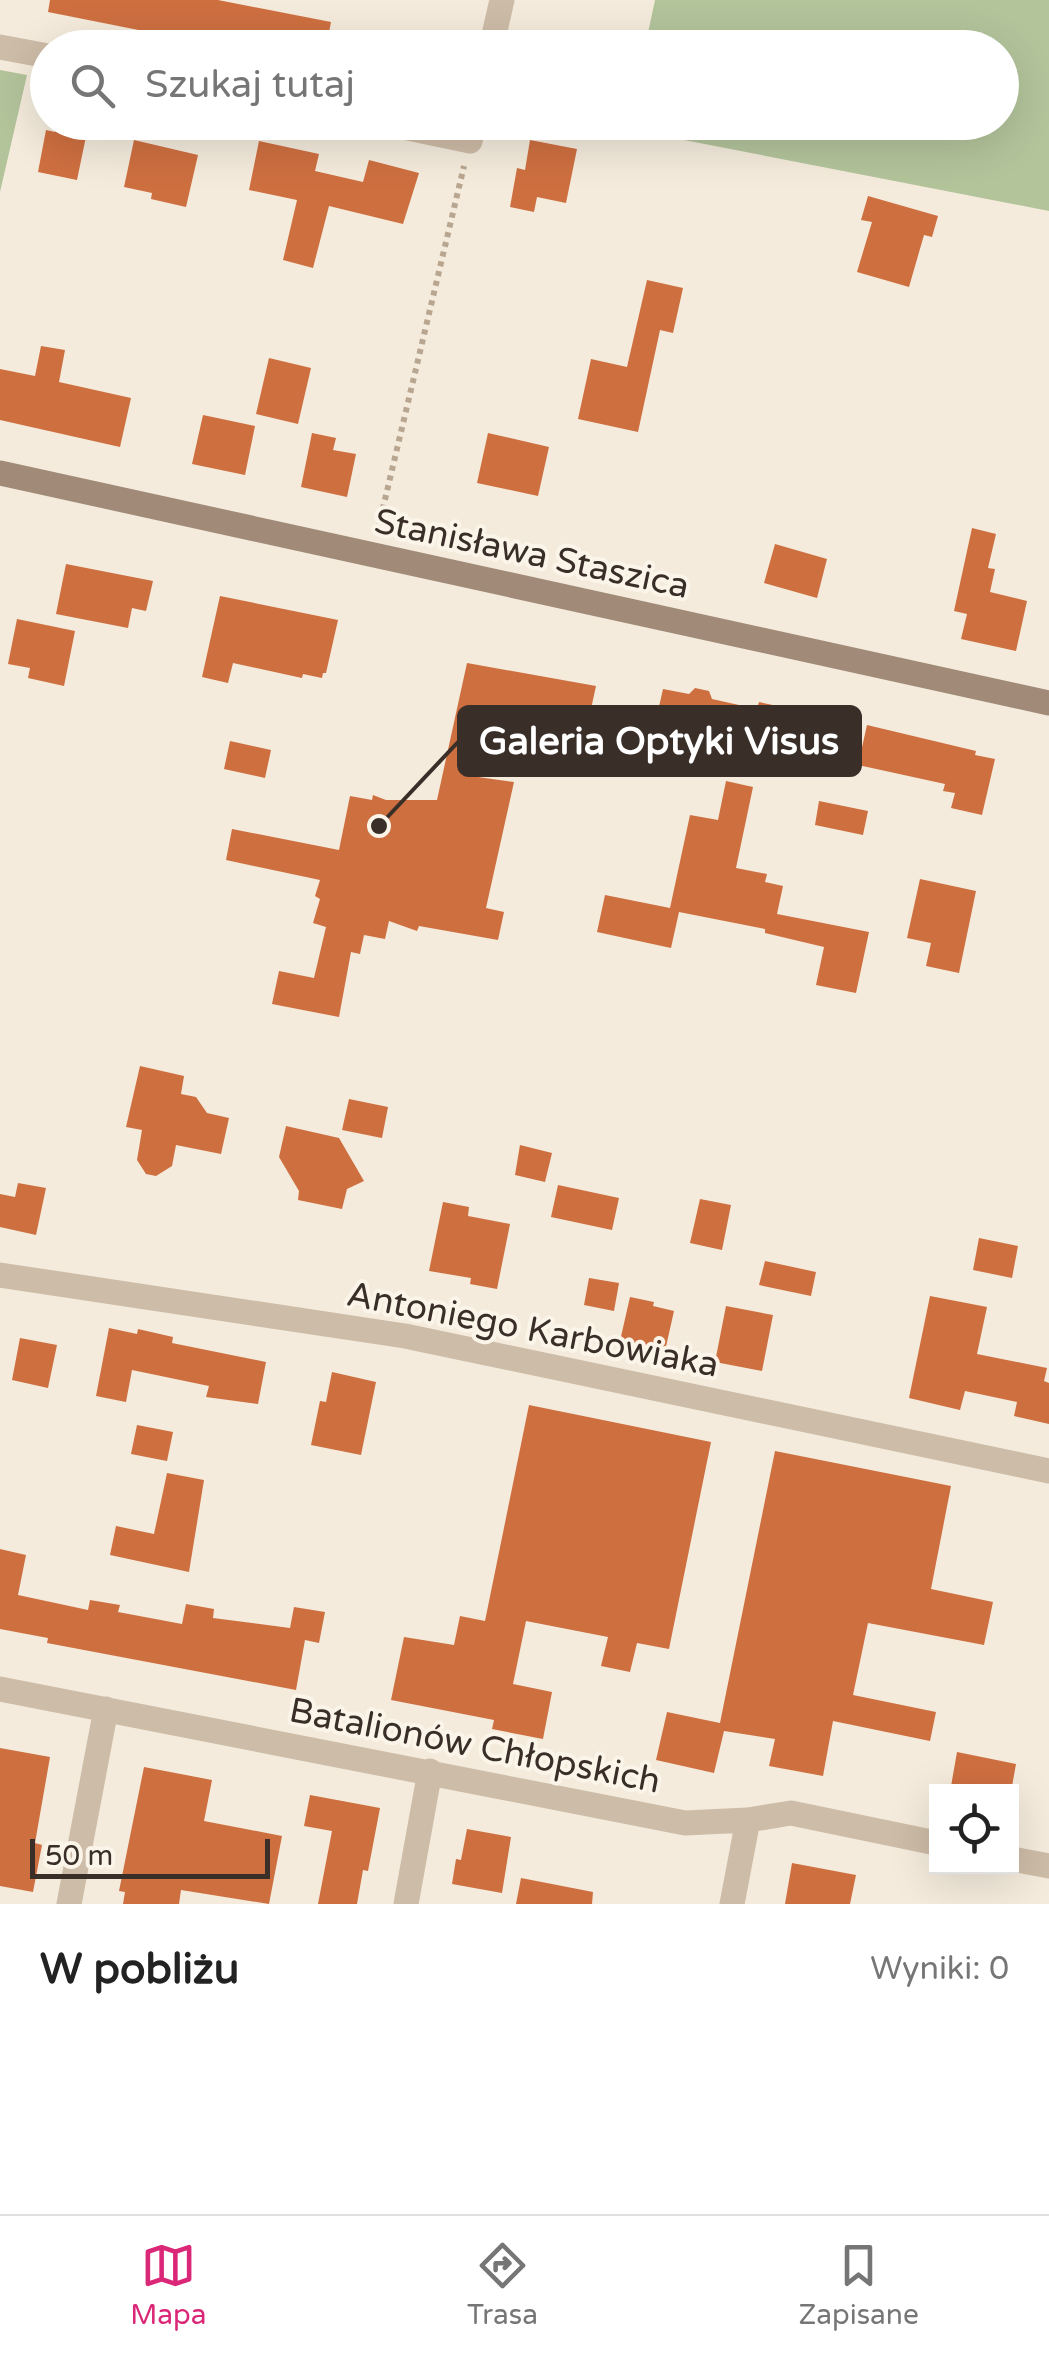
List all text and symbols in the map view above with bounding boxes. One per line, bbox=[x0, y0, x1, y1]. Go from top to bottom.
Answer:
search box bbox=[30, 30, 1019, 140]
icon: search bbox=[65, 58, 120, 113]
text: Szukaj tutaj bbox=[145, 62, 355, 108]
street label: Stanisława Staszica bbox=[371, 500, 693, 608]
callout: Galeria Optyki Visus bbox=[459, 707, 860, 775]
text: Galeria Optyki Visus bbox=[479, 719, 839, 765]
street label: Antoniego Karbowiaka bbox=[343, 1273, 722, 1387]
street label: Batalionów Chłopskich bbox=[286, 1689, 664, 1803]
map controls bbox=[929, 1784, 1019, 1874]
button: locate bbox=[929, 1784, 1019, 1874]
scale bar bbox=[30, 1834, 270, 1878]
text: 50 m bbox=[45, 1839, 113, 1873]
text: W pobliżu bbox=[40, 1944, 239, 1995]
text: Wyniki: 0 bbox=[870, 1950, 1009, 1988]
tab: Mapa bbox=[130, 2238, 206, 2332]
tab: Trasa bbox=[467, 2238, 538, 2332]
tab: Zapisane bbox=[798, 2238, 919, 2332]

